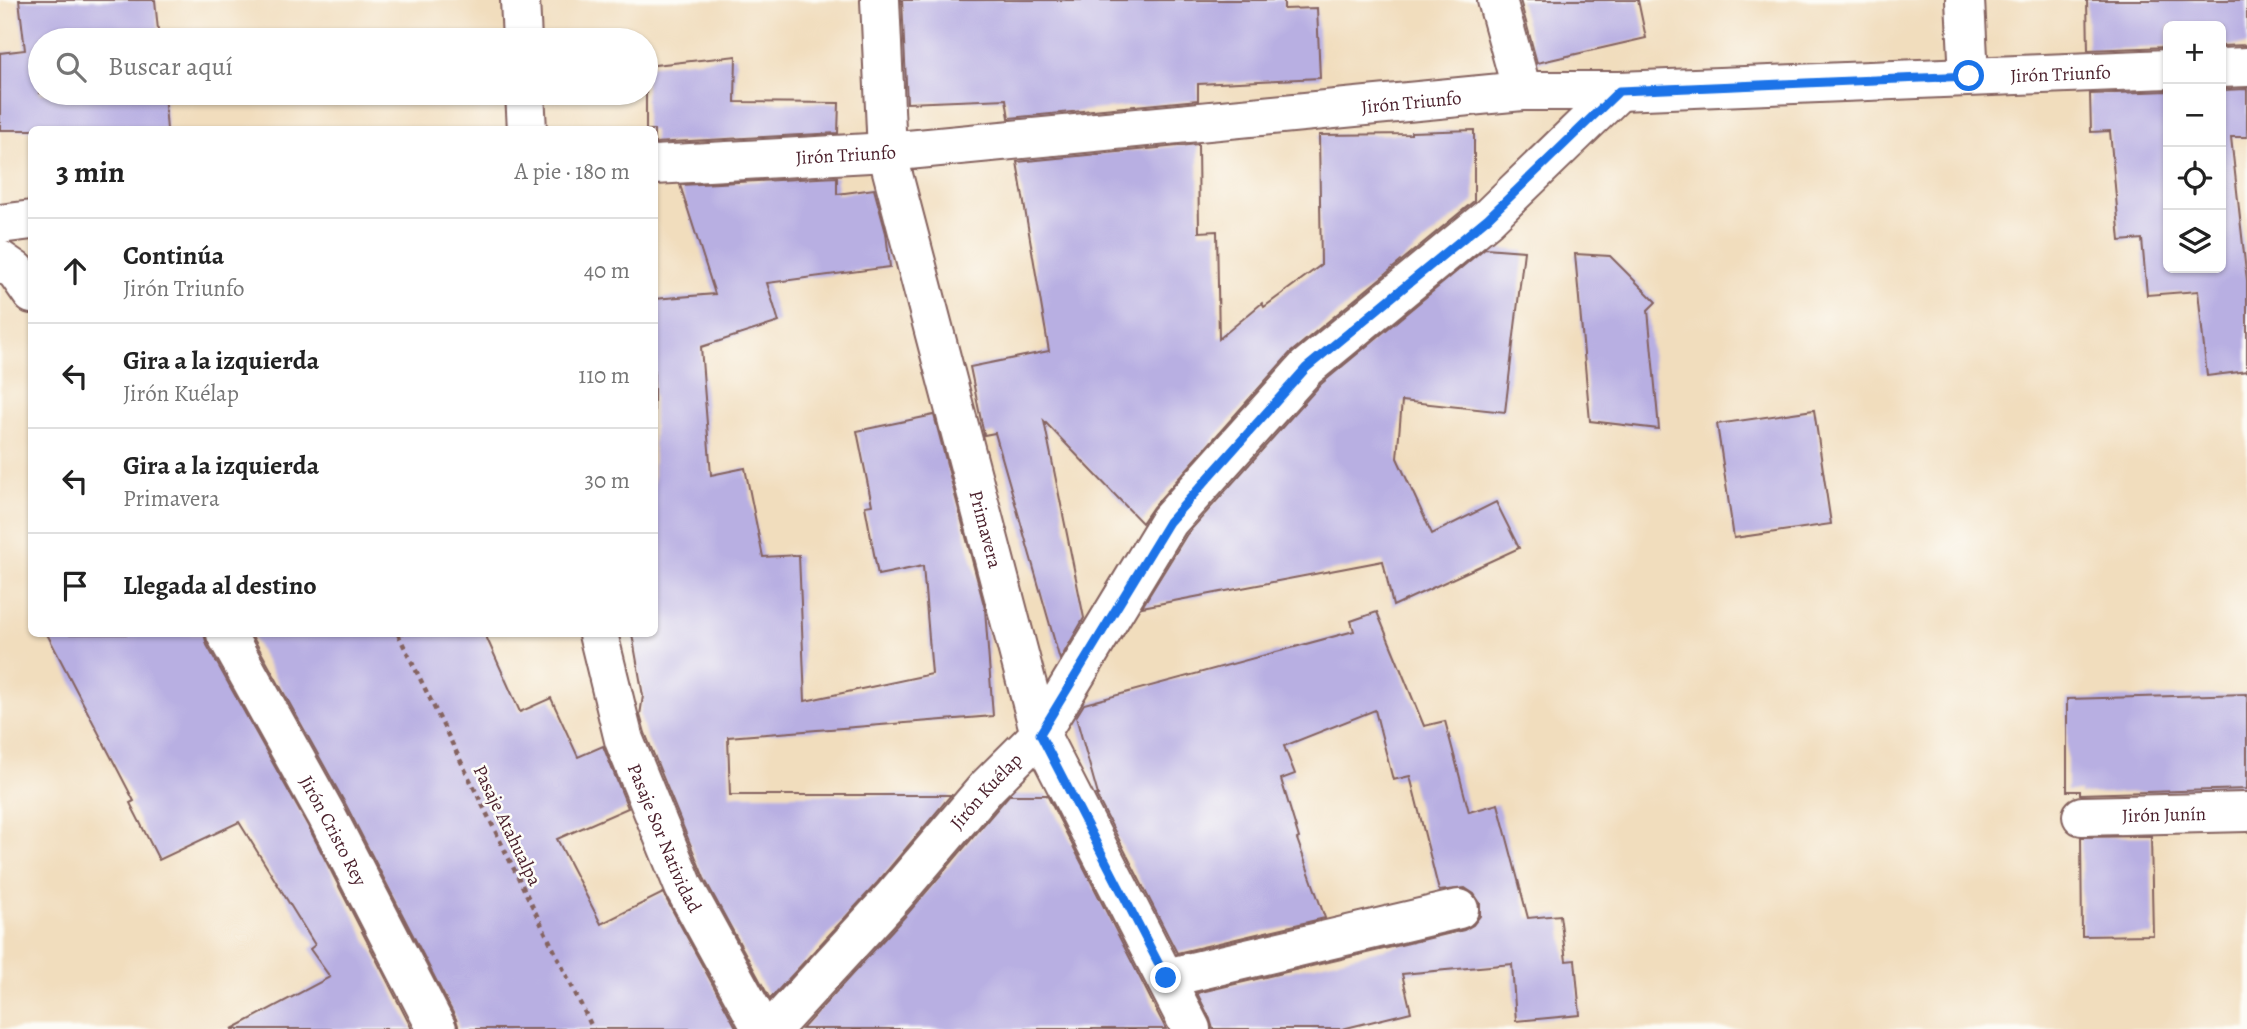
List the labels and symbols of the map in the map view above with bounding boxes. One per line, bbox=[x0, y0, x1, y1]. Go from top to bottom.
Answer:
street label: Jirón Triunfo bbox=[2010, 59, 2111, 89]
route start bbox=[1953, 60, 1984, 91]
street label: Jirón Triunfo bbox=[1360, 85, 1463, 120]
street label: Jirón Triunfo bbox=[795, 139, 897, 171]
street label: Primavera bbox=[962, 487, 1008, 571]
street label: Jirón Kuélap bbox=[944, 747, 1028, 835]
street label: Pasaje Sor Natividad bbox=[621, 760, 708, 918]
street label: Pasaje Atahualpa bbox=[467, 761, 548, 890]
street label: Jirón Cristo Rey bbox=[293, 771, 373, 891]
street label: Jirón Junín bbox=[2122, 801, 2206, 829]
route end bbox=[1150, 962, 1181, 993]

